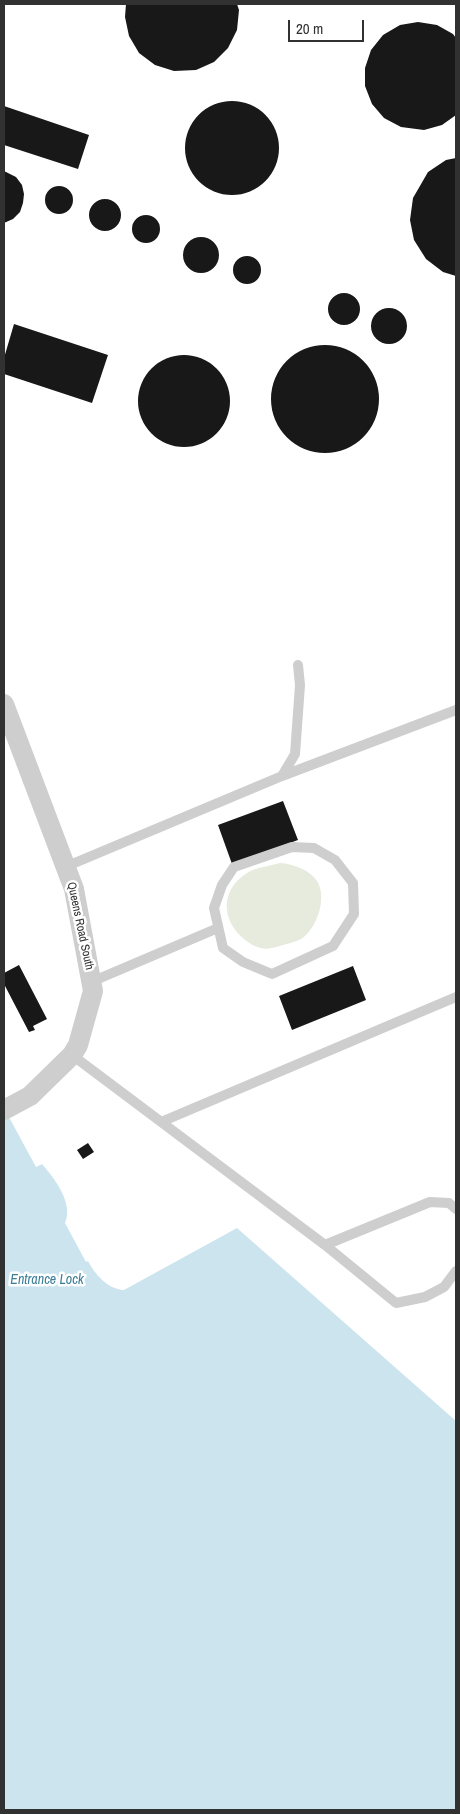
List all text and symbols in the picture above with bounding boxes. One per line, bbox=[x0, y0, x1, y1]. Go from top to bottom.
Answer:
scale bar bbox=[290, 10, 366, 42]
text: 20 m bbox=[296, 18, 323, 39]
street label: Queens Road South bbox=[64, 881, 96, 971]
water label: Entrance Lock bbox=[10, 1272, 84, 1288]

